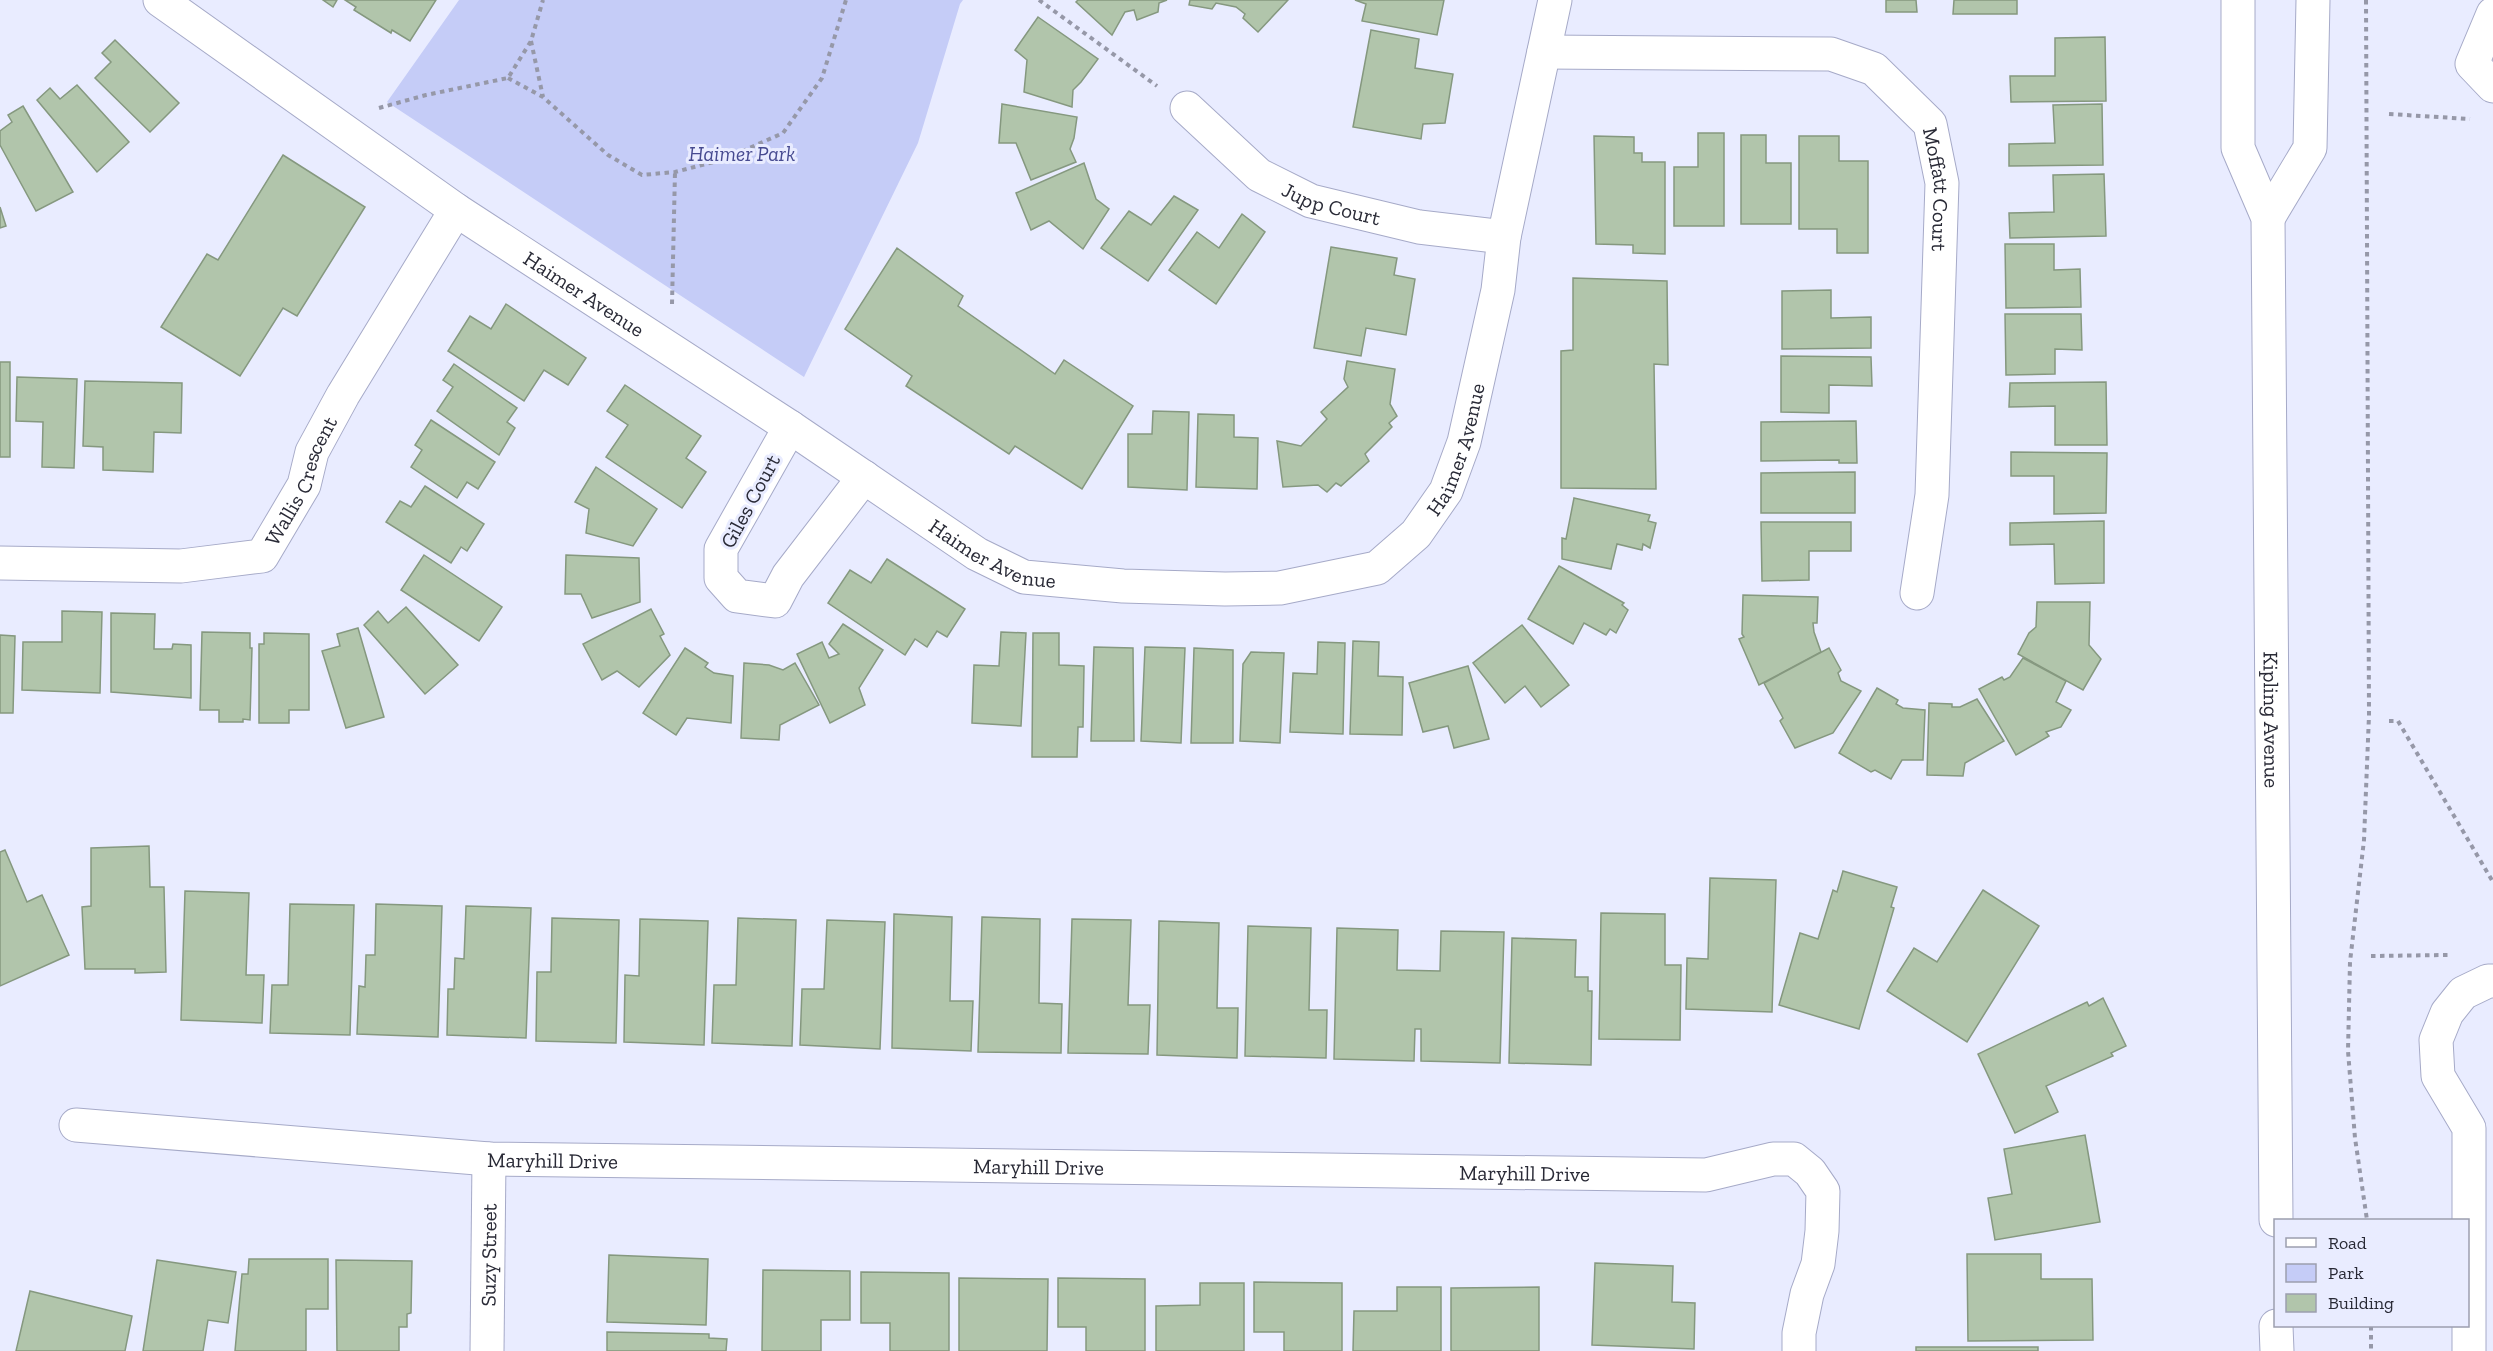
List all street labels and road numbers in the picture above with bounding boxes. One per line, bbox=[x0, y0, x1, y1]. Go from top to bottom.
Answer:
street label: Moffatt Court bbox=[1918, 125, 1955, 252]
street label: Jupp Court bbox=[1278, 176, 1383, 230]
street label: Haimer Avenue bbox=[519, 245, 650, 342]
street label: Haimer Avenue bbox=[1420, 381, 1489, 520]
street label: Wallis Crescent bbox=[259, 411, 342, 550]
street label: Giles Court bbox=[715, 450, 785, 552]
street label: Haimer Avenue bbox=[925, 513, 1057, 592]
street label: Kipling Avenue bbox=[2259, 651, 2285, 788]
street label: Maryhill Drive bbox=[487, 1146, 618, 1173]
street label: Maryhill Drive bbox=[973, 1153, 1104, 1180]
street label: Maryhill Drive bbox=[1459, 1159, 1590, 1186]
street label: Suzy Street bbox=[475, 1203, 501, 1307]

